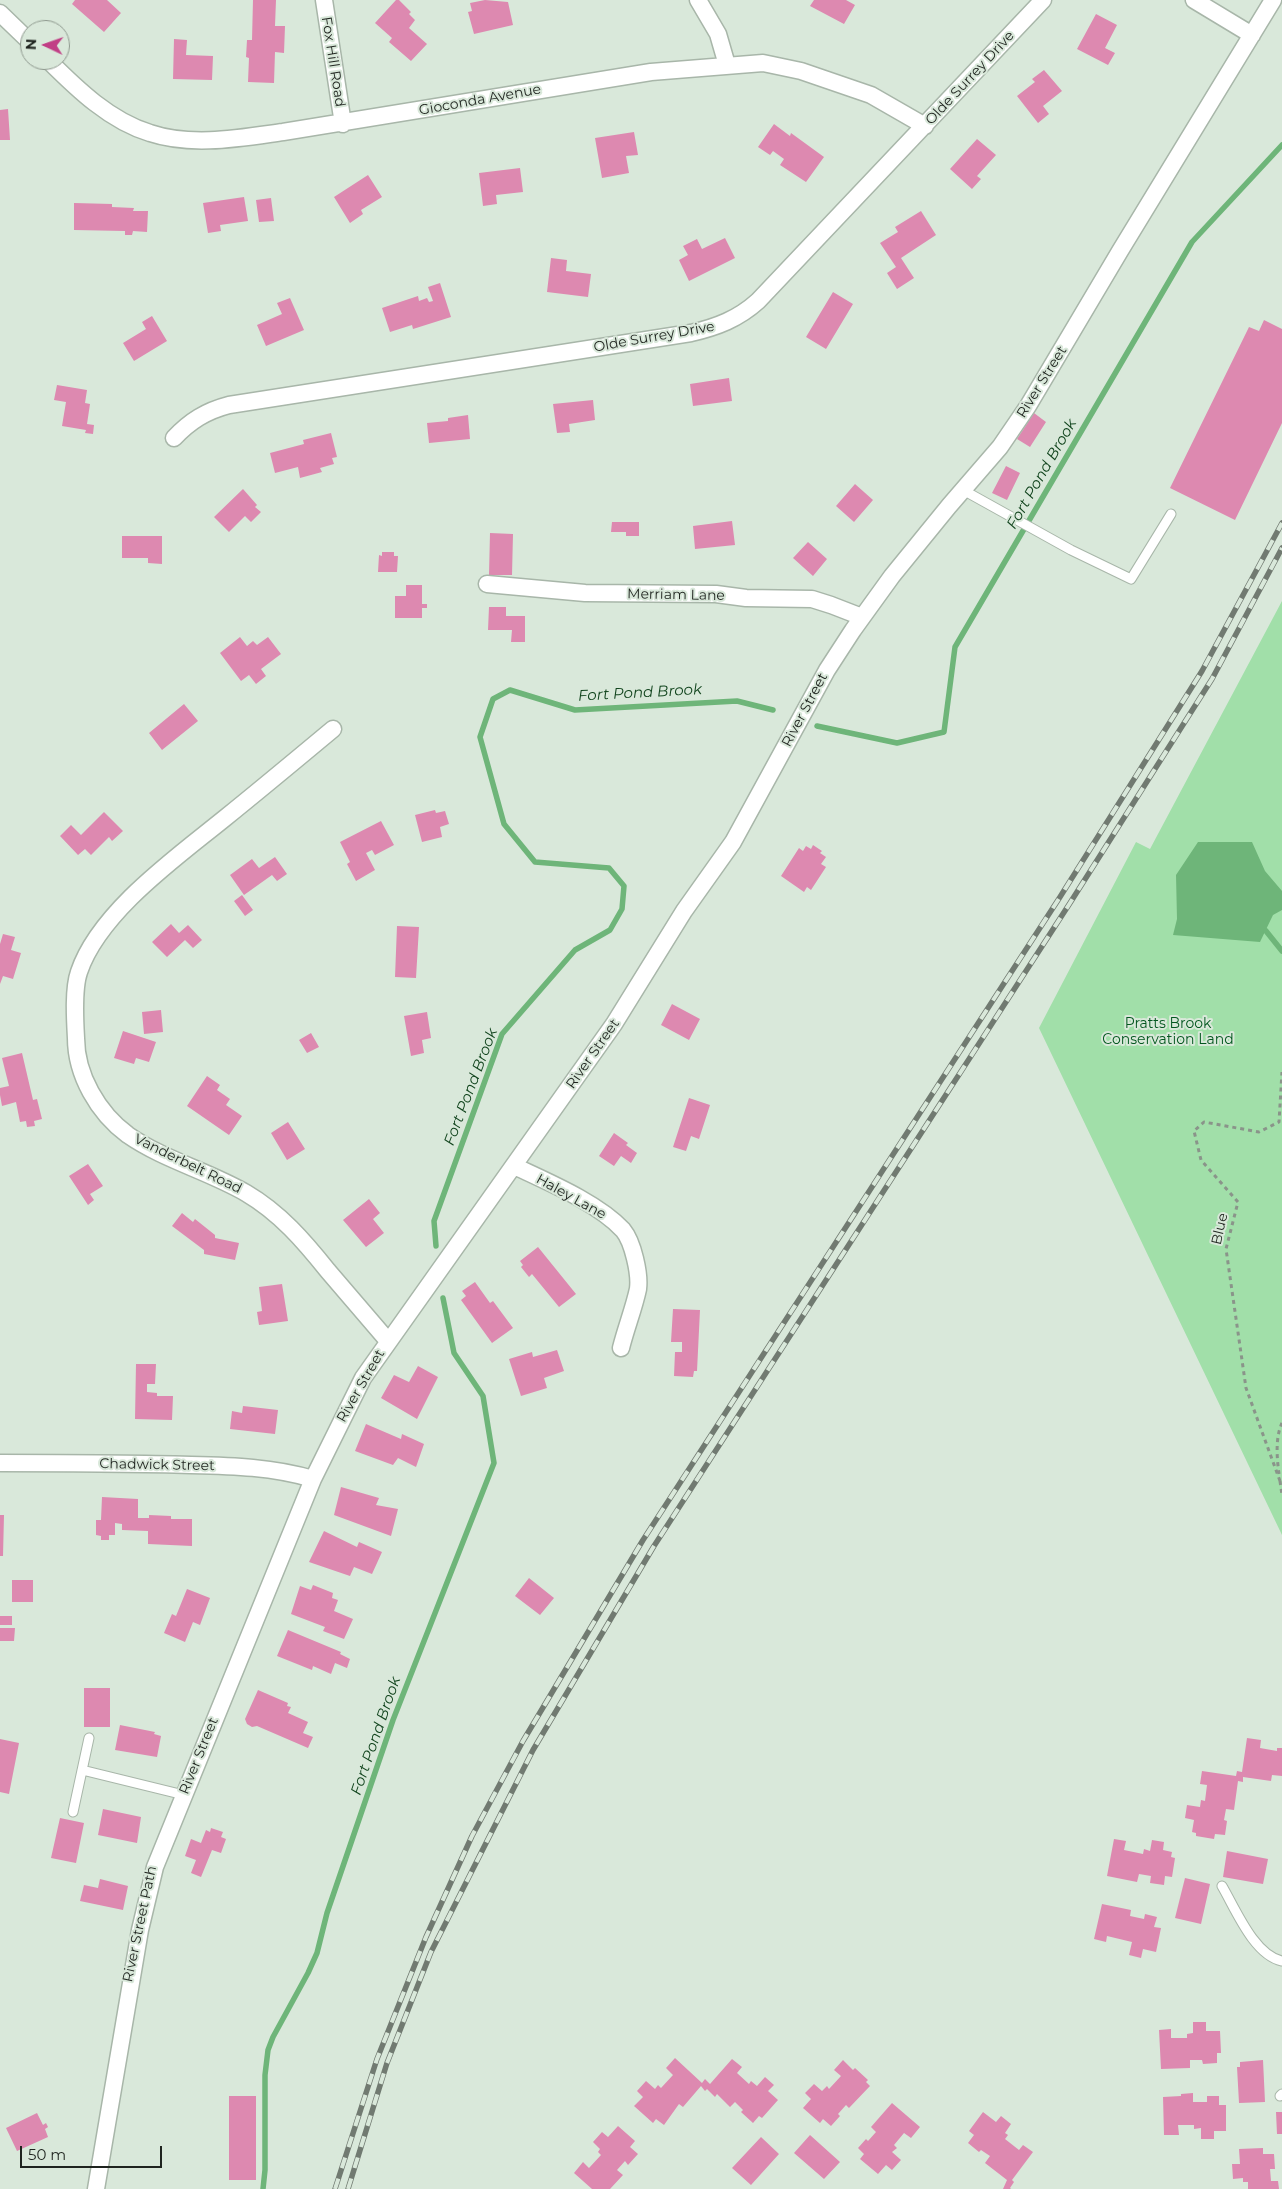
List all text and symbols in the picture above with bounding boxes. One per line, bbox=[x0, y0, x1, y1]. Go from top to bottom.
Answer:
street label: Fox Hill Road bbox=[318, 16, 348, 108]
north arrow bbox=[20, 20, 70, 70]
street label: Olde Surrey Drive bbox=[922, 28, 1018, 128]
text: N bbox=[22, 38, 40, 50]
street label: Gioconda Avenue bbox=[418, 81, 542, 119]
street label: Olde Surrey Drive bbox=[592, 318, 716, 356]
street label: River Street bbox=[1013, 343, 1071, 421]
water label: Fort Pond Brook bbox=[1003, 416, 1081, 532]
street label: Merriam Lane bbox=[627, 586, 725, 604]
street label: River Street bbox=[778, 670, 832, 750]
water label: Fort Pond Brook bbox=[578, 681, 702, 705]
street label: River Street bbox=[563, 1016, 623, 1092]
park label: Pratts Brook Conservation Land bbox=[1102, 1016, 1234, 1048]
water label: Fort Pond Brook bbox=[440, 1026, 502, 1148]
street label: Vanderbelt Road bbox=[131, 1131, 245, 1197]
street label: Haley Lane bbox=[533, 1171, 609, 1223]
street label: Blue bbox=[1208, 1211, 1232, 1247]
street label: River Street bbox=[333, 1347, 389, 1425]
street label: Chadwick Street bbox=[99, 1456, 215, 1474]
water label: Fort Pond Brook bbox=[347, 1674, 405, 1798]
street label: River Street bbox=[176, 1715, 222, 1797]
street label: River Street Path bbox=[119, 1864, 161, 1984]
scale bar bbox=[22, 2136, 165, 2168]
text: 50 m bbox=[28, 2145, 66, 2164]

